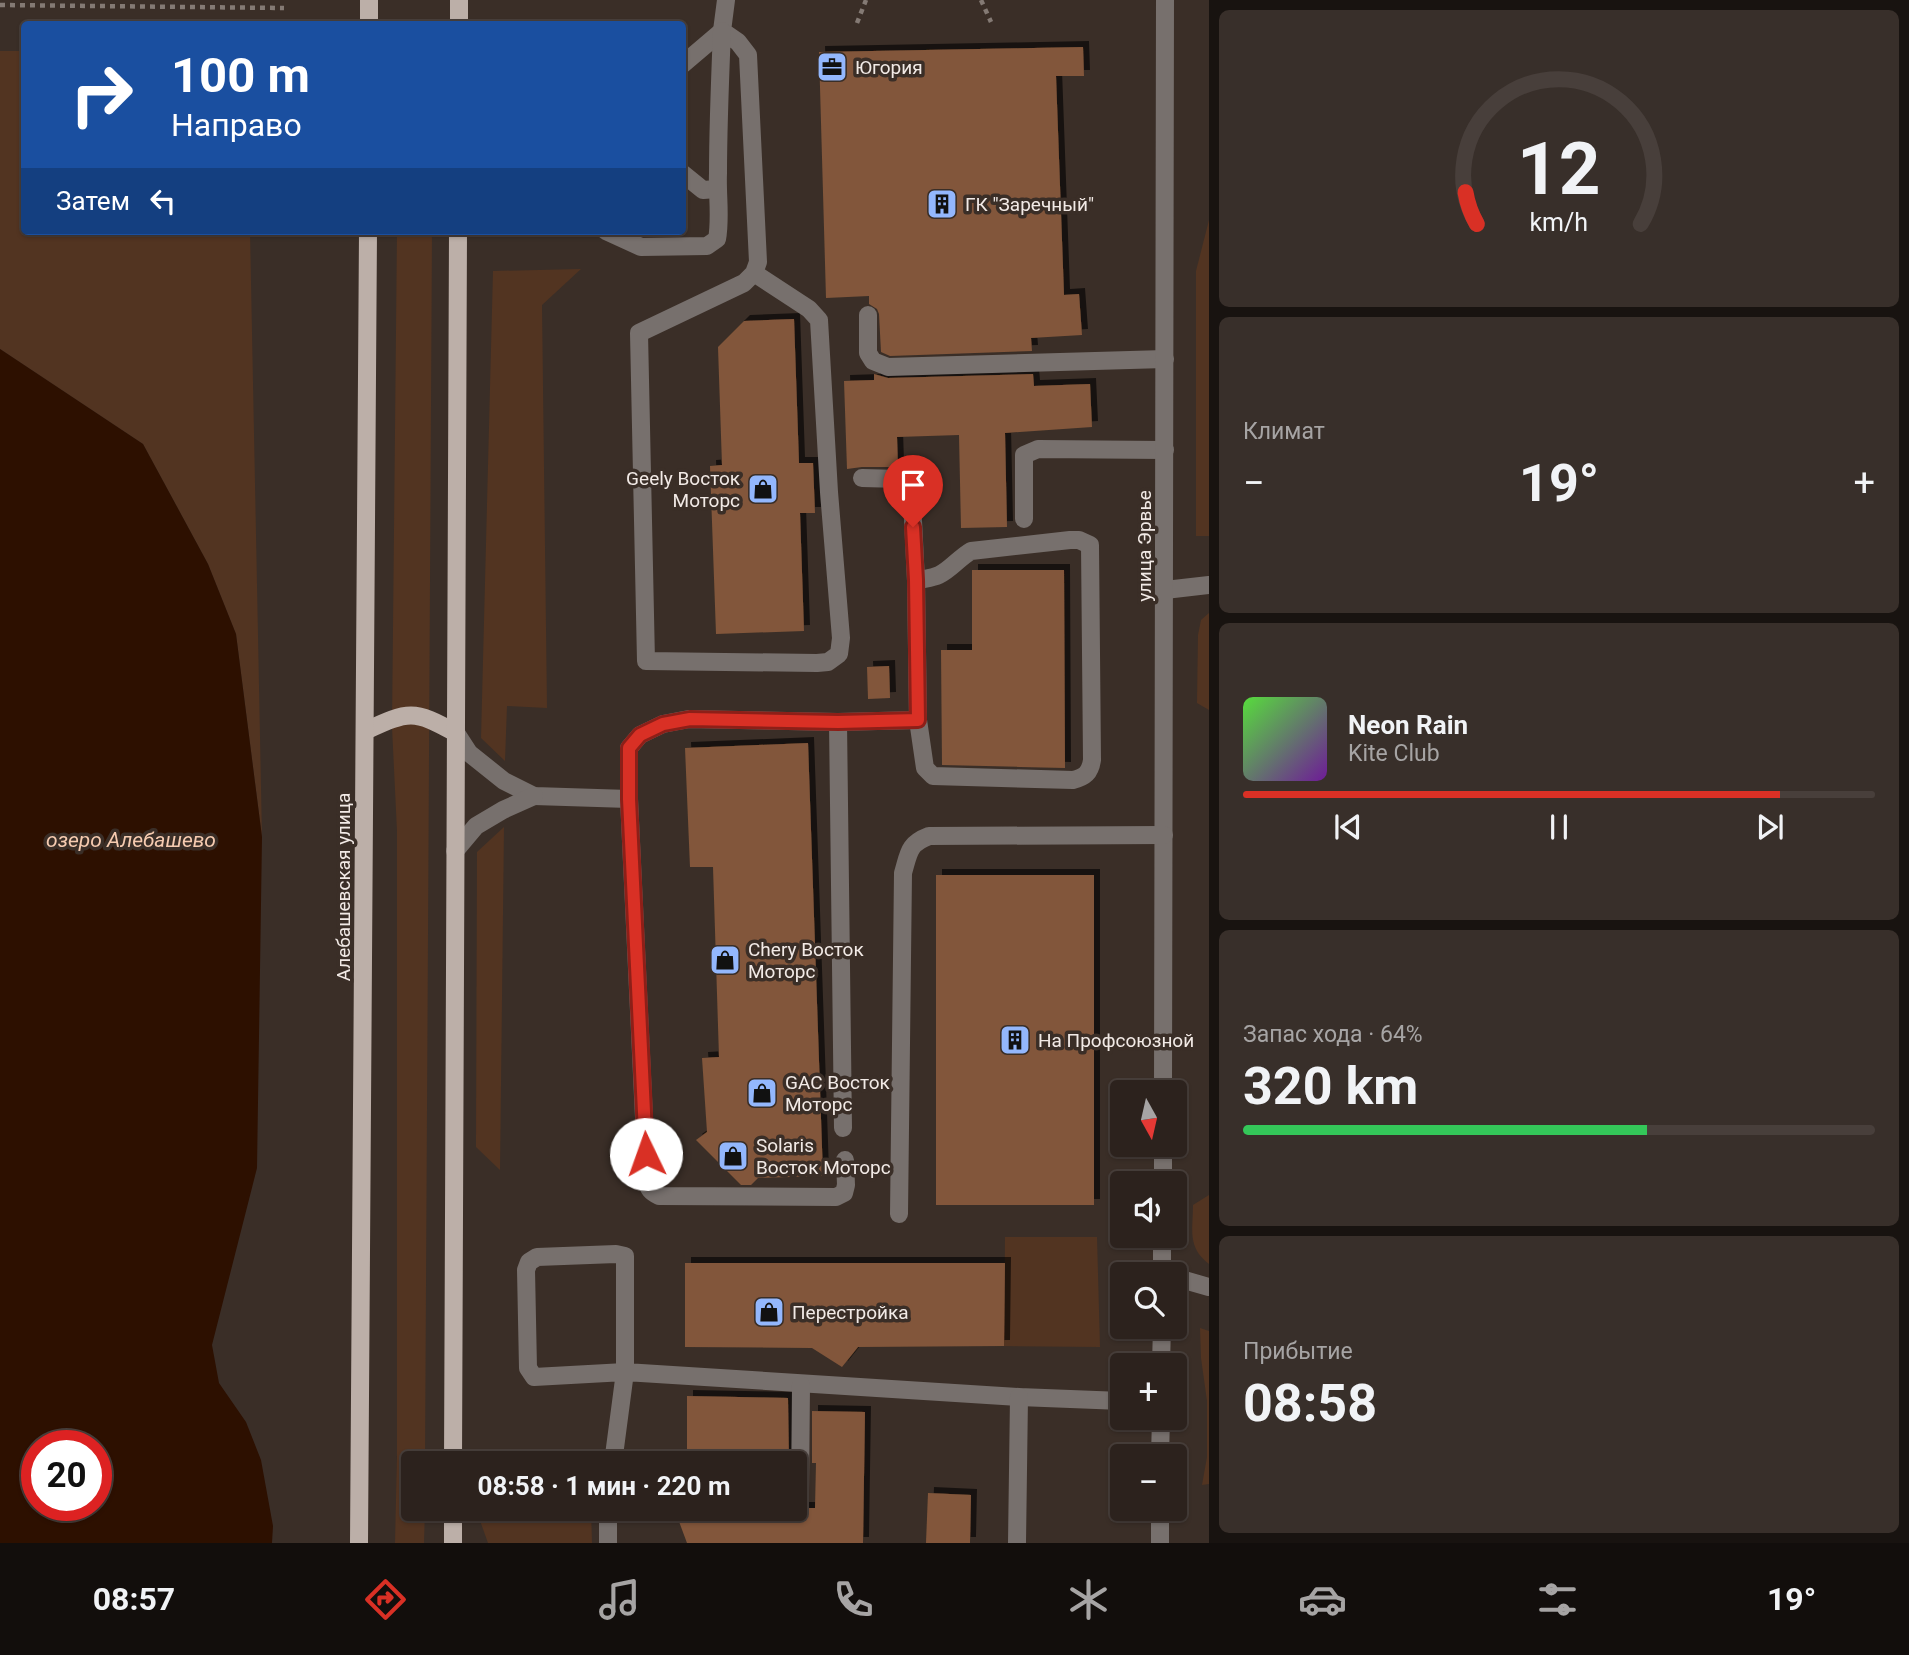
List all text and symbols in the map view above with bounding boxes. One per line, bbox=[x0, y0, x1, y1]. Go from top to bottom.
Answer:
text: 100 m bbox=[171, 47, 310, 104]
icon: right bbox=[56, 49, 147, 140]
office icon: Югория bbox=[815, 50, 849, 84]
place label: Югория bbox=[855, 56, 923, 79]
text: Направо bbox=[171, 106, 302, 144]
text: 12 bbox=[1517, 127, 1601, 213]
icon: left bbox=[144, 182, 182, 220]
text: Затем bbox=[56, 186, 130, 216]
building icon: ГК "Заречный" bbox=[925, 187, 959, 221]
place label: ГК "Заречный" bbox=[965, 193, 1094, 216]
text: km/h bbox=[1530, 208, 1588, 237]
text: Климат bbox=[1243, 418, 1325, 445]
text: 19° bbox=[1519, 453, 1599, 514]
pin bbox=[883, 455, 943, 527]
text: − bbox=[1243, 461, 1265, 505]
text: + bbox=[1853, 461, 1875, 505]
icon: arrive bbox=[894, 466, 932, 504]
place label: Geely Восток Моторс bbox=[626, 467, 741, 512]
shop icon: Geely Восток Моторс bbox=[746, 472, 780, 506]
street label: улица Эрвье bbox=[1133, 490, 1156, 602]
text: Neon Rain bbox=[1348, 710, 1468, 740]
text: Kite Club bbox=[1348, 740, 1440, 767]
street label: Алебашевская улица bbox=[332, 793, 355, 981]
icon: previous bbox=[1329, 808, 1367, 846]
icon: pause bbox=[1540, 808, 1578, 846]
icon: next bbox=[1751, 808, 1789, 846]
water label: озеро Алебашево bbox=[46, 828, 216, 852]
place label: Chery Восток Моторс bbox=[748, 938, 864, 983]
shop icon: Chery Восток Моторс bbox=[708, 943, 742, 977]
text: Запас хода · 64% bbox=[1243, 1021, 1423, 1048]
building icon: На Профсоюзной bbox=[998, 1023, 1032, 1057]
place label: На Профсоюзной bbox=[1038, 1029, 1194, 1052]
text: 320 km bbox=[1243, 1056, 1418, 1117]
place label: GAC Восток Моторс bbox=[785, 1071, 891, 1116]
shop icon: GAC Восток Моторс bbox=[745, 1076, 779, 1110]
north arrow bbox=[1110, 1080, 1186, 1157]
map controls bbox=[1110, 1080, 1187, 1521]
position arrow bbox=[609, 1117, 683, 1191]
place label: Solaris Восток Моторс bbox=[756, 1134, 891, 1179]
shop icon: Solaris Восток Моторс bbox=[716, 1139, 750, 1173]
button: sound bbox=[1110, 1171, 1187, 1248]
button: search bbox=[1110, 1262, 1187, 1339]
shop icon: Перестройка bbox=[752, 1295, 786, 1329]
place label: Перестройка bbox=[792, 1301, 909, 1324]
text: Прибытие bbox=[1243, 1338, 1353, 1365]
button: + bbox=[1110, 1353, 1187, 1430]
text: 08:58 bbox=[1243, 1373, 1377, 1434]
speed limit sign: 20 bbox=[21, 1430, 112, 1521]
button: − bbox=[1110, 1444, 1187, 1521]
text: 08:58 · 1 мин · 220 m bbox=[478, 1471, 730, 1501]
icon: directions bbox=[361, 1575, 410, 1624]
icon: music bbox=[595, 1575, 644, 1624]
icon: phone bbox=[829, 1575, 878, 1624]
icon: climate bbox=[1064, 1575, 1113, 1624]
icon: car bbox=[1298, 1575, 1347, 1624]
icon: filters bbox=[1533, 1575, 1582, 1624]
text: 08:57 bbox=[93, 1580, 175, 1618]
text: 19° bbox=[1767, 1580, 1816, 1618]

